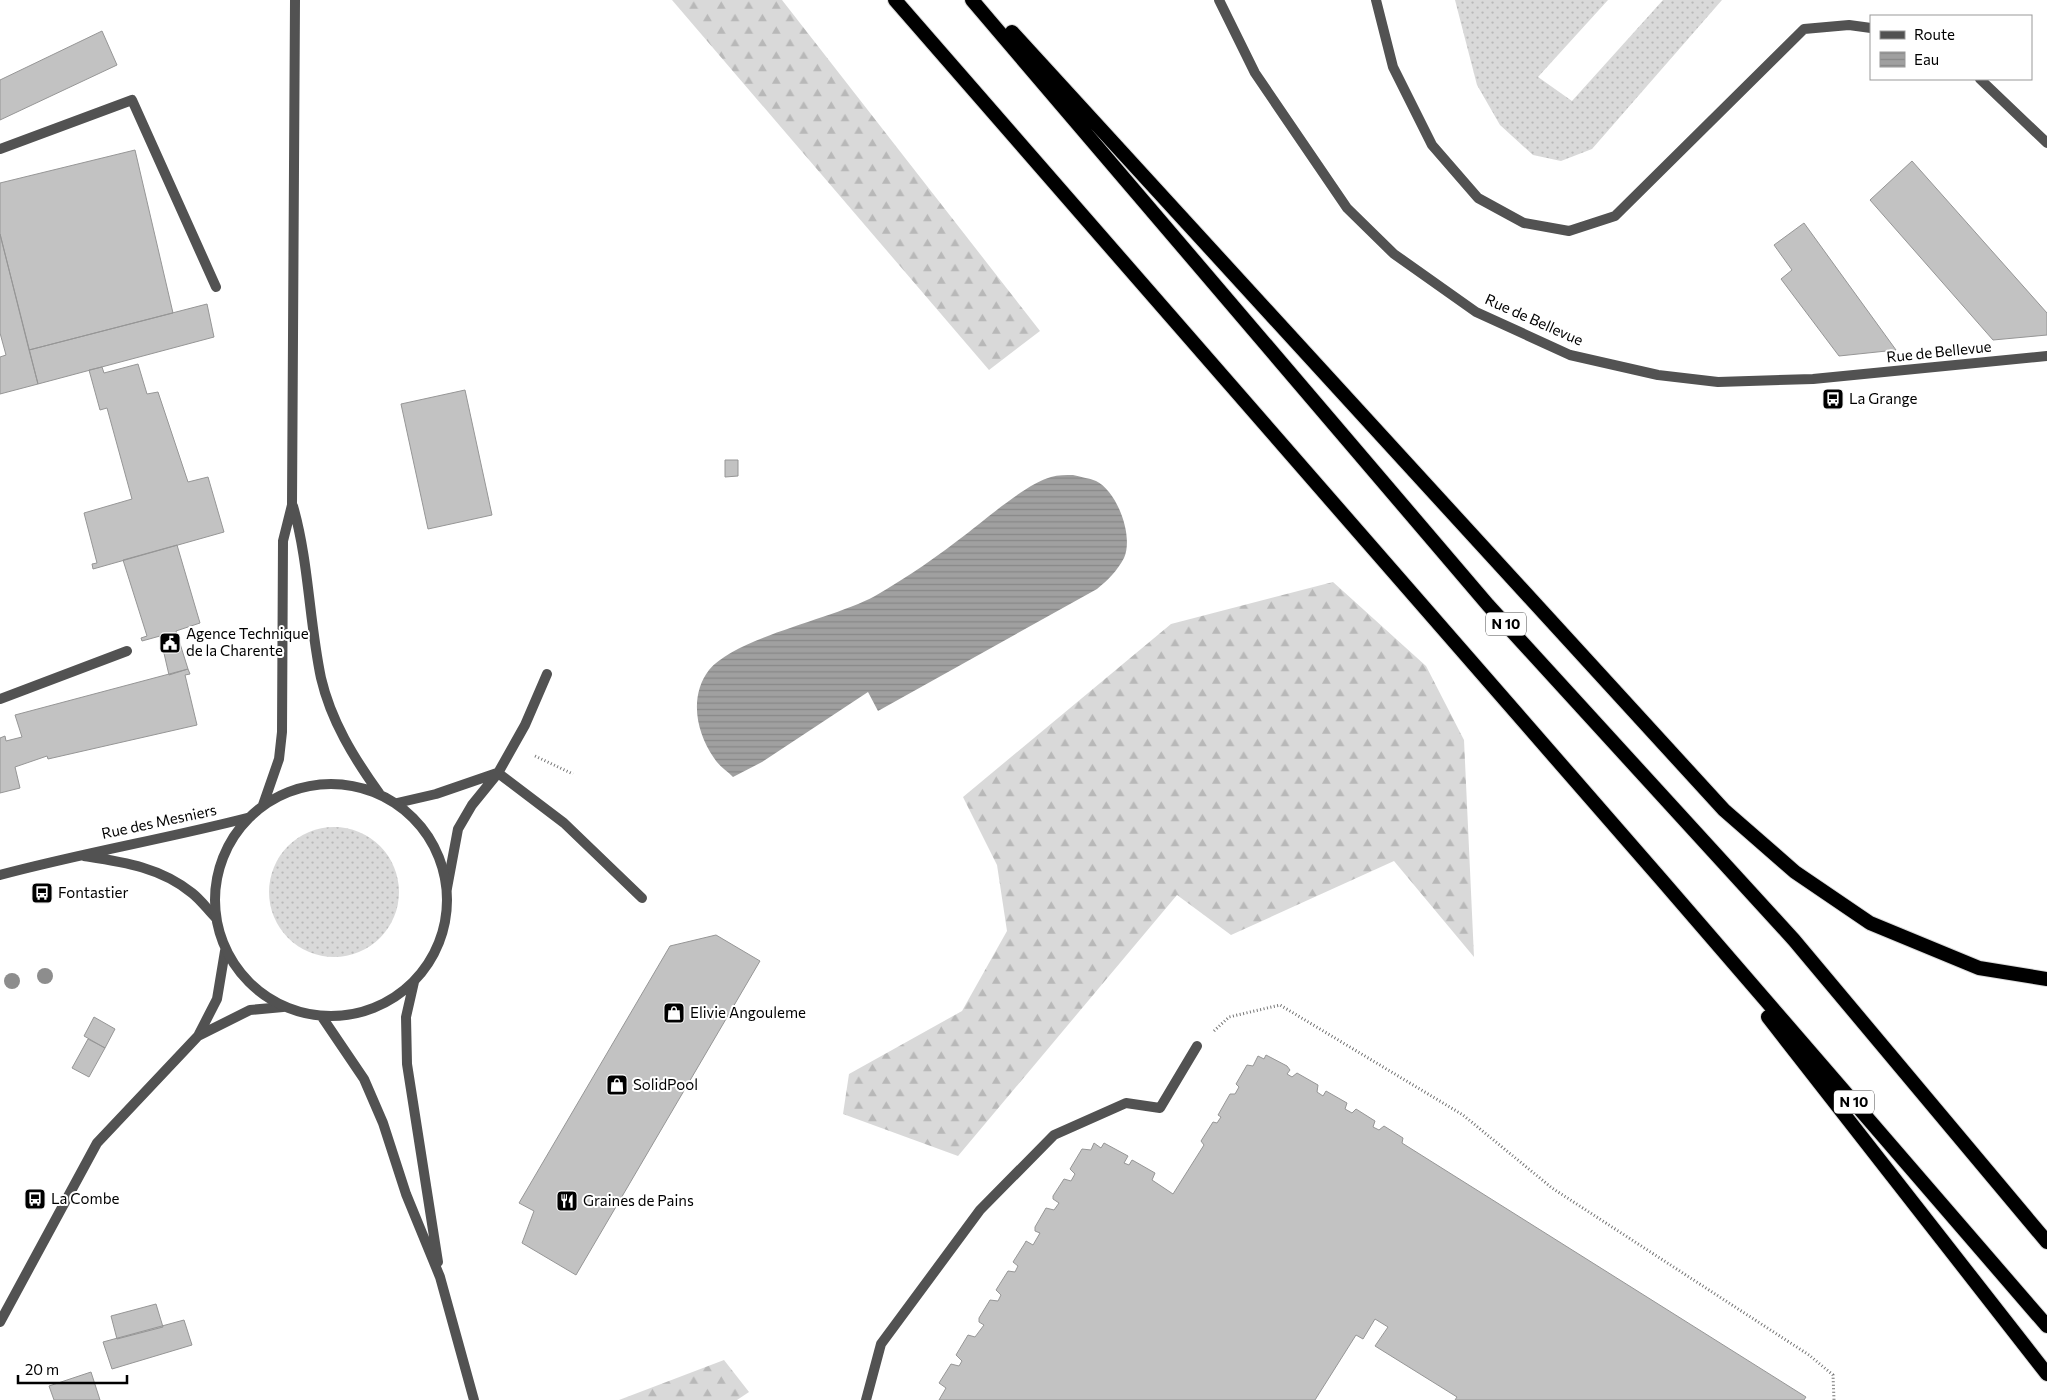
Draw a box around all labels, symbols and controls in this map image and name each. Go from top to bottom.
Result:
legend [1870,15,2032,80]
text: Route [1914,25,1955,43]
text: Eau [1914,50,1939,68]
street label: Rue de Bellevue [1483,289,1586,349]
street label: Rue de Bellevue [1885,337,1992,365]
bus stop icon: La Grange [1821,387,1845,411]
place label: La Grange [1849,389,1918,407]
road number: N 10 [1486,612,1526,636]
place label: Agence Technique de la Charente [186,624,309,659]
public building icon: Agence Technique de la Charente [158,631,182,655]
street label: Rue des Mesniers [100,800,218,842]
bus stop icon: Fontastier [30,881,54,905]
place label: Fontastier [58,883,129,901]
shop icon: Elivie Angouleme [662,1001,686,1025]
place label: Elivie Angouleme [690,1003,806,1021]
shop icon: SolidPool [605,1073,629,1097]
place label: SolidPool [633,1075,698,1093]
road number: N 10 [1834,1090,1874,1114]
bus stop icon: La Combe [23,1187,47,1211]
place label: La Combe [51,1189,120,1207]
restaurant icon: Graines de Pains [555,1189,579,1213]
place label: Graines de Pains [583,1191,694,1209]
scale bar [18,1352,126,1384]
text: 20 m [25,1360,59,1378]

